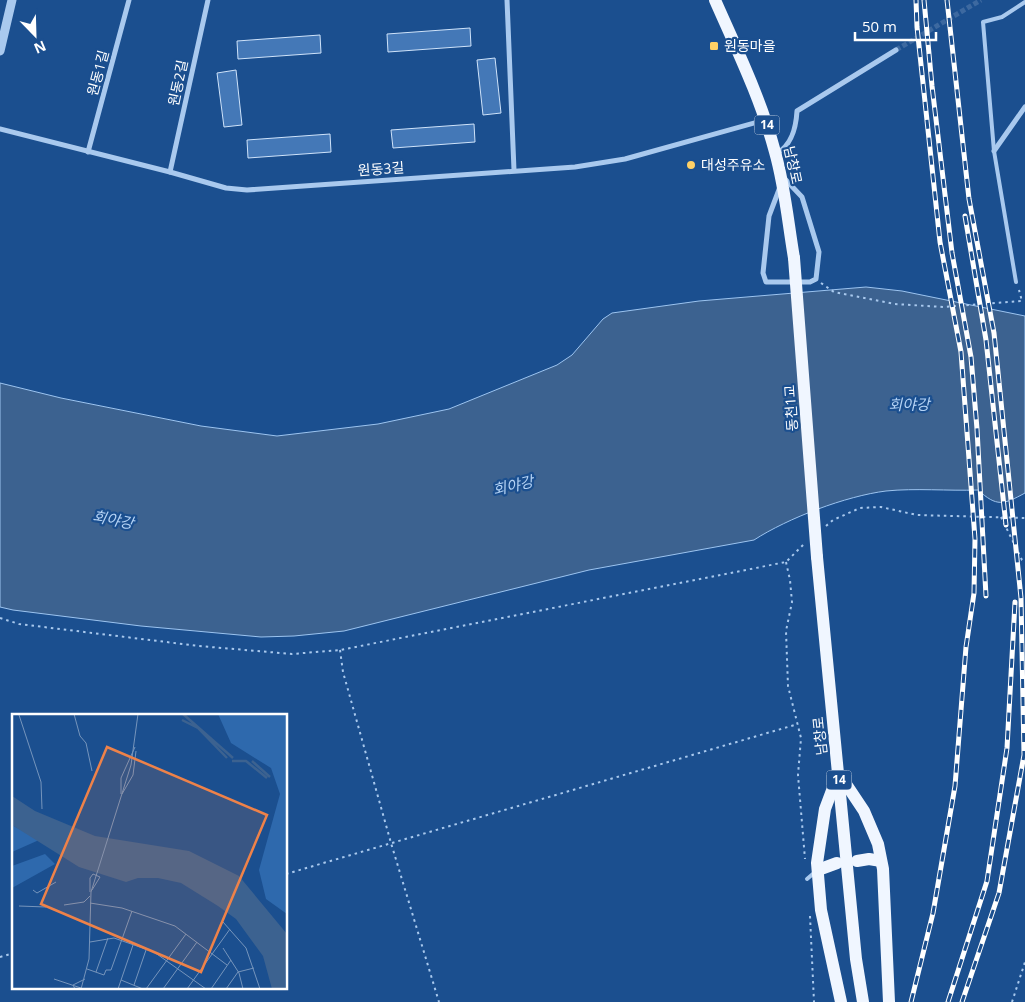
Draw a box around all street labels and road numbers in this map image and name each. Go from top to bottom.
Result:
street label: 원동1길 [82,48,113,98]
street label: 원동2길 [163,58,192,108]
road number: 14 [754,116,780,134]
street label: 남창로 [780,144,807,186]
street label: 원동3길 [357,157,405,180]
street label: 동천1교 [779,384,802,432]
street label: 남창로 [808,716,831,756]
road number: 14 [826,770,852,790]

